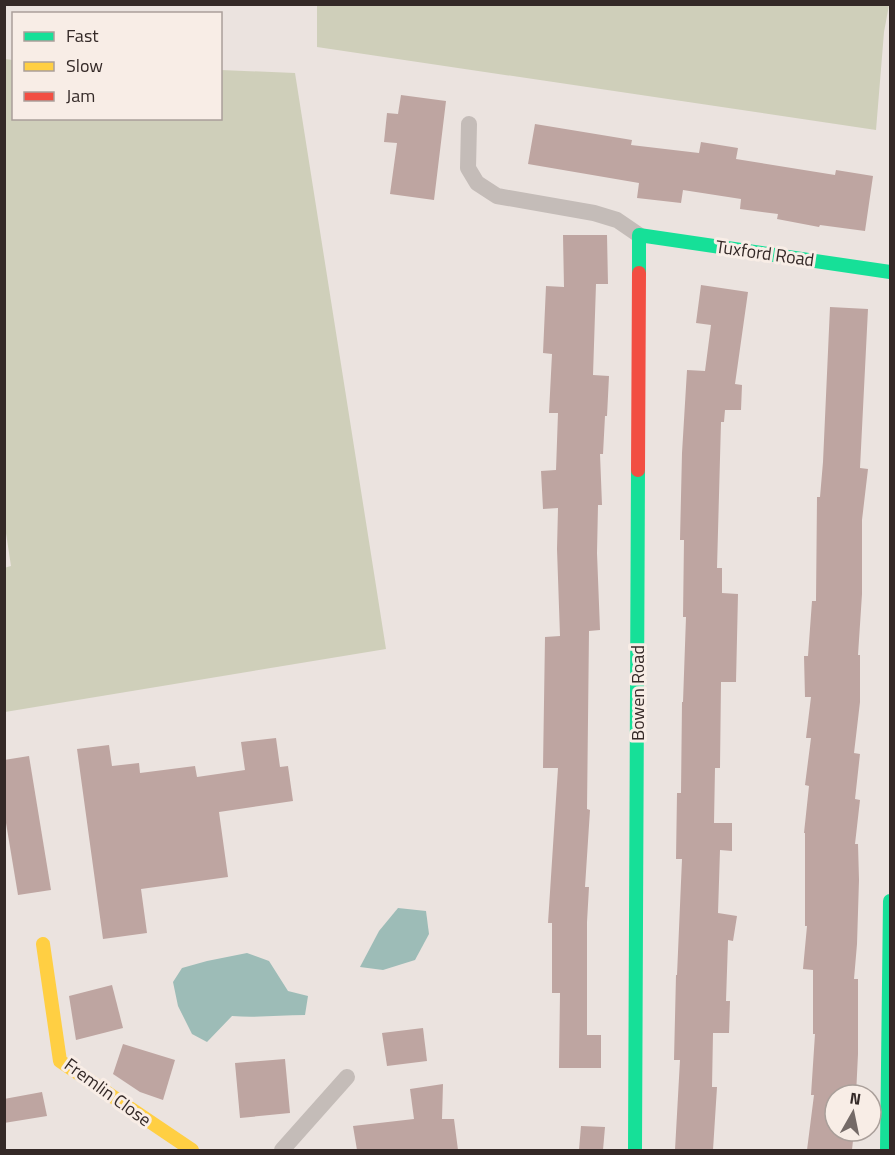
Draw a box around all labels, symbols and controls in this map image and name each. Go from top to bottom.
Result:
legend [12,12,222,120]
text: Fast [66,22,99,49]
text: Slow [66,52,103,79]
text: Jam [66,82,95,109]
street label: Tuxford Road [714,233,816,273]
street label: Bowen Road [624,645,651,741]
street label: Fremlin Close [59,1051,157,1133]
north arrow [823,1083,883,1143]
text: N [848,1085,863,1111]

